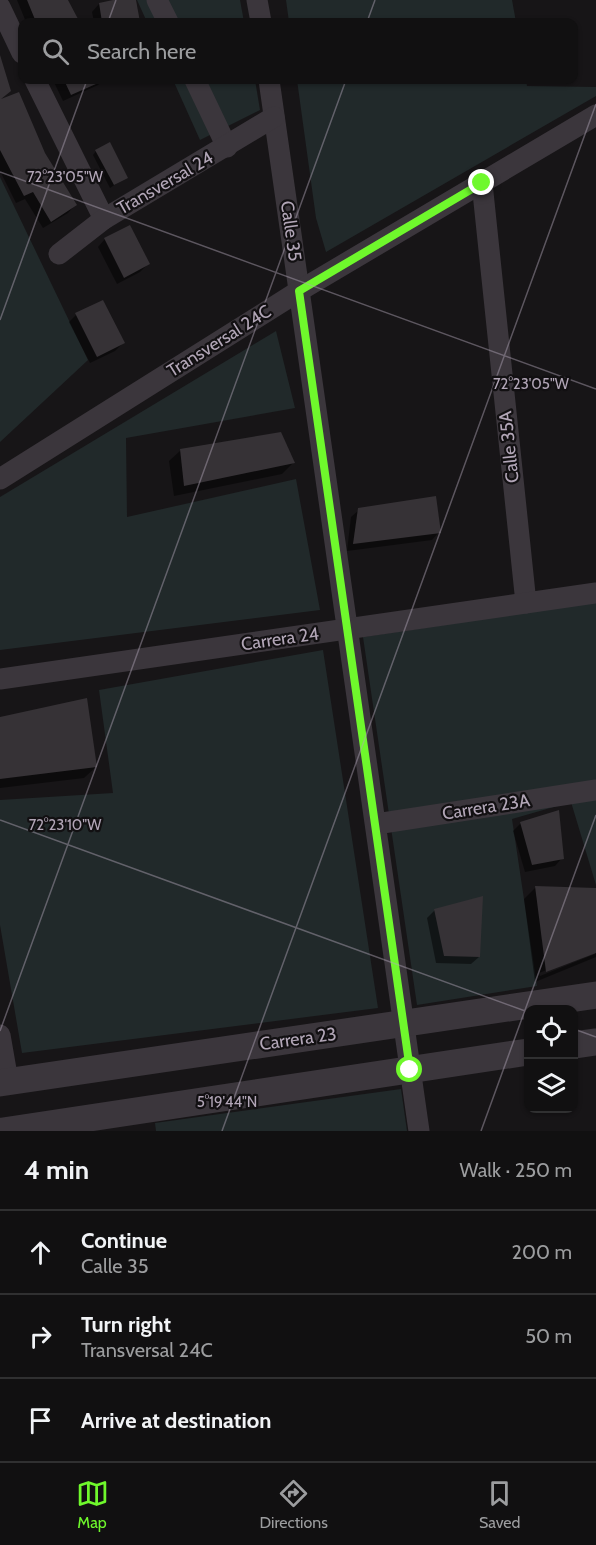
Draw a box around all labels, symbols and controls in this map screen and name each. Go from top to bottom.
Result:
search box [18,18,578,84]
icon: search [39,35,72,68]
text: Search here [87,38,196,65]
street label: Transversal 24 [113,147,217,219]
text: 72°23'05"W [27,168,104,186]
route end [468,169,494,195]
street label: Calle 35 [276,199,306,263]
street label: Transversal 24C [163,300,275,382]
text: 72°23'05"W [493,375,570,393]
street label: Calle 35A [494,410,524,484]
street label: Carrera 24 [240,623,320,655]
street label: Carrera 23A [441,789,531,825]
text: 72°23'10"W [29,816,102,834]
map controls [524,1005,578,1113]
button: locate [524,1005,578,1059]
street label: Carrera 23 [258,1023,338,1055]
route start [396,1056,422,1082]
button: layers [524,1059,578,1113]
text: 5°19'44"N [197,1093,257,1111]
text: 4 min [24,1154,89,1186]
text: Walk · 250 m [460,1158,572,1182]
text: Continue [81,1227,167,1254]
icon: ahead [24,1236,57,1269]
text: 200 m [512,1240,572,1264]
text: Calle 35 [81,1254,149,1278]
text: Turn right [81,1311,171,1338]
icon: right [24,1320,57,1353]
text: 50 m [525,1324,572,1348]
text: Transversal 24C [81,1338,213,1362]
icon: arrive [24,1404,57,1437]
text: Arrive at destination [81,1407,271,1434]
tab: Map [76,1477,109,1532]
tab: Directions [260,1477,328,1532]
tab: Saved [479,1477,520,1532]

